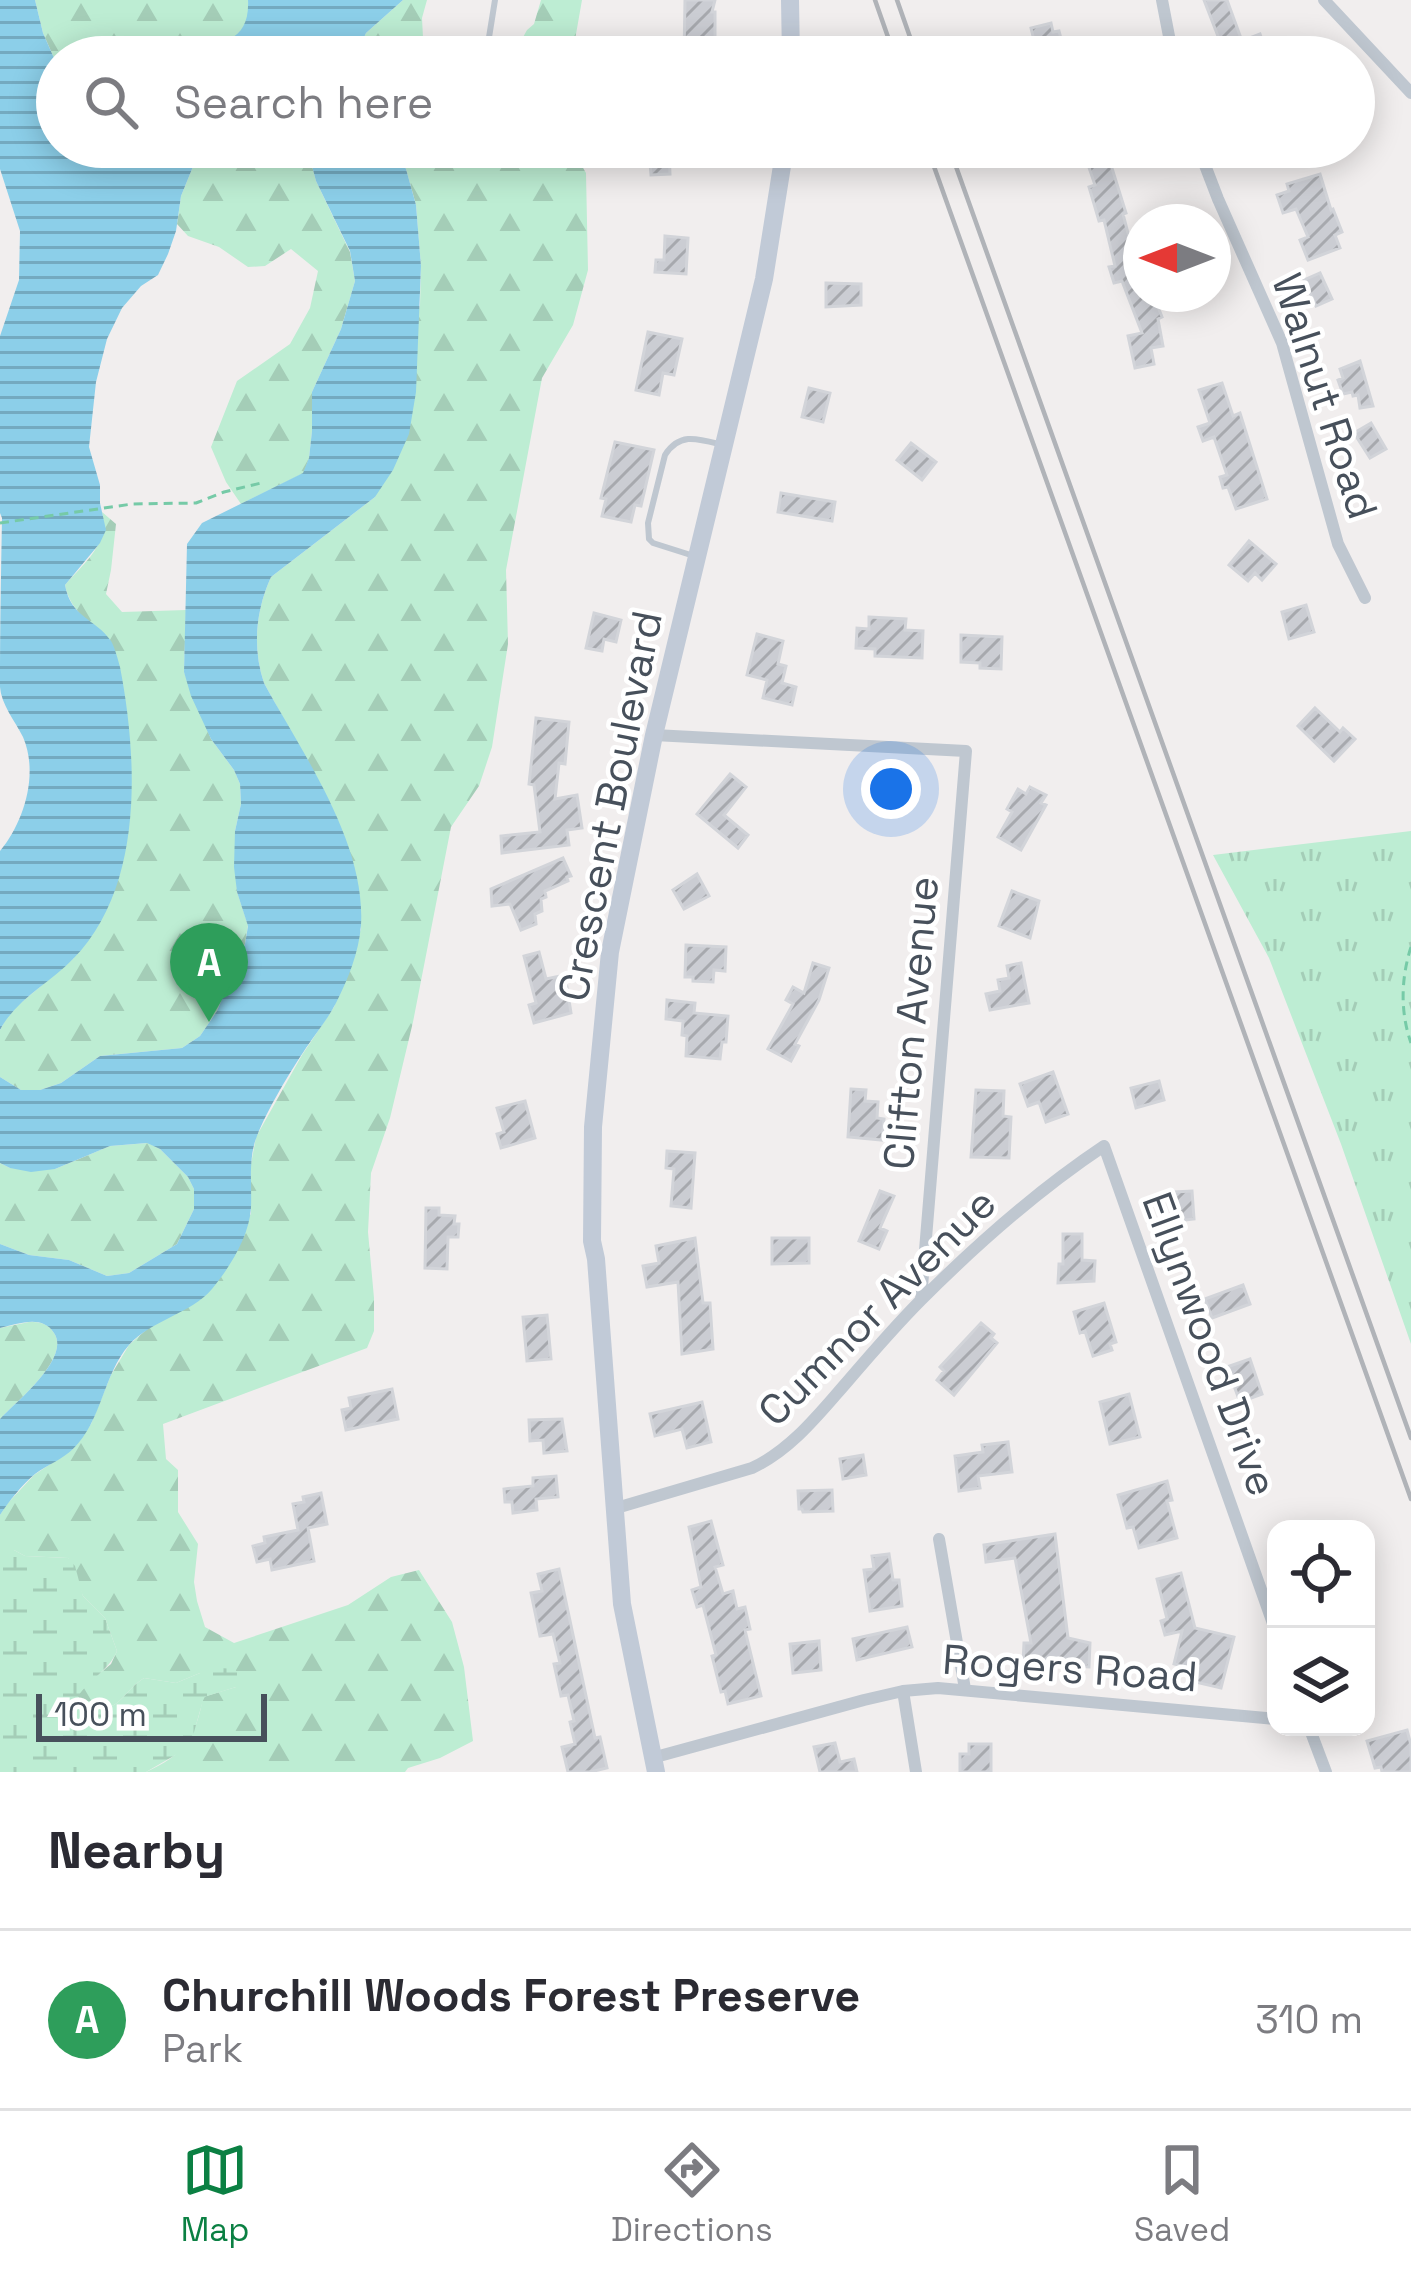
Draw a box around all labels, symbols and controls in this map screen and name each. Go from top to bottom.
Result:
search box [36,36,1375,168]
icon: search [78,69,144,135]
text: Search here [174,74,433,131]
north arrow [1123,204,1231,312]
street label: Walnut Road [1260,267,1390,525]
street label: Crescent Boulevard [546,606,674,1006]
your location [861,759,921,819]
street label: Clifton Avenue [872,874,950,1172]
pin: A [170,923,248,1022]
street label: Cumnor Avenue [747,1177,1007,1437]
street label: Ellynwood Drive [1131,1185,1289,1503]
map controls [1267,1520,1375,1736]
button: locate [1267,1520,1375,1628]
button: layers [1267,1628,1375,1736]
street label: Rogers Road [941,1633,1199,1703]
scale bar [36,1688,267,1741]
text: 100 m [54,1694,147,1736]
text: Nearby [48,1818,225,1883]
text: Churchill Woods Forest Preserve [162,1967,860,2024]
text: A [75,1995,99,2044]
text: 310 m [1255,1995,1363,2044]
text: Park [162,2024,243,2073]
tab: Map [181,2137,249,2251]
tab: Directions [611,2137,773,2251]
tab: Saved [1134,2137,1230,2251]

